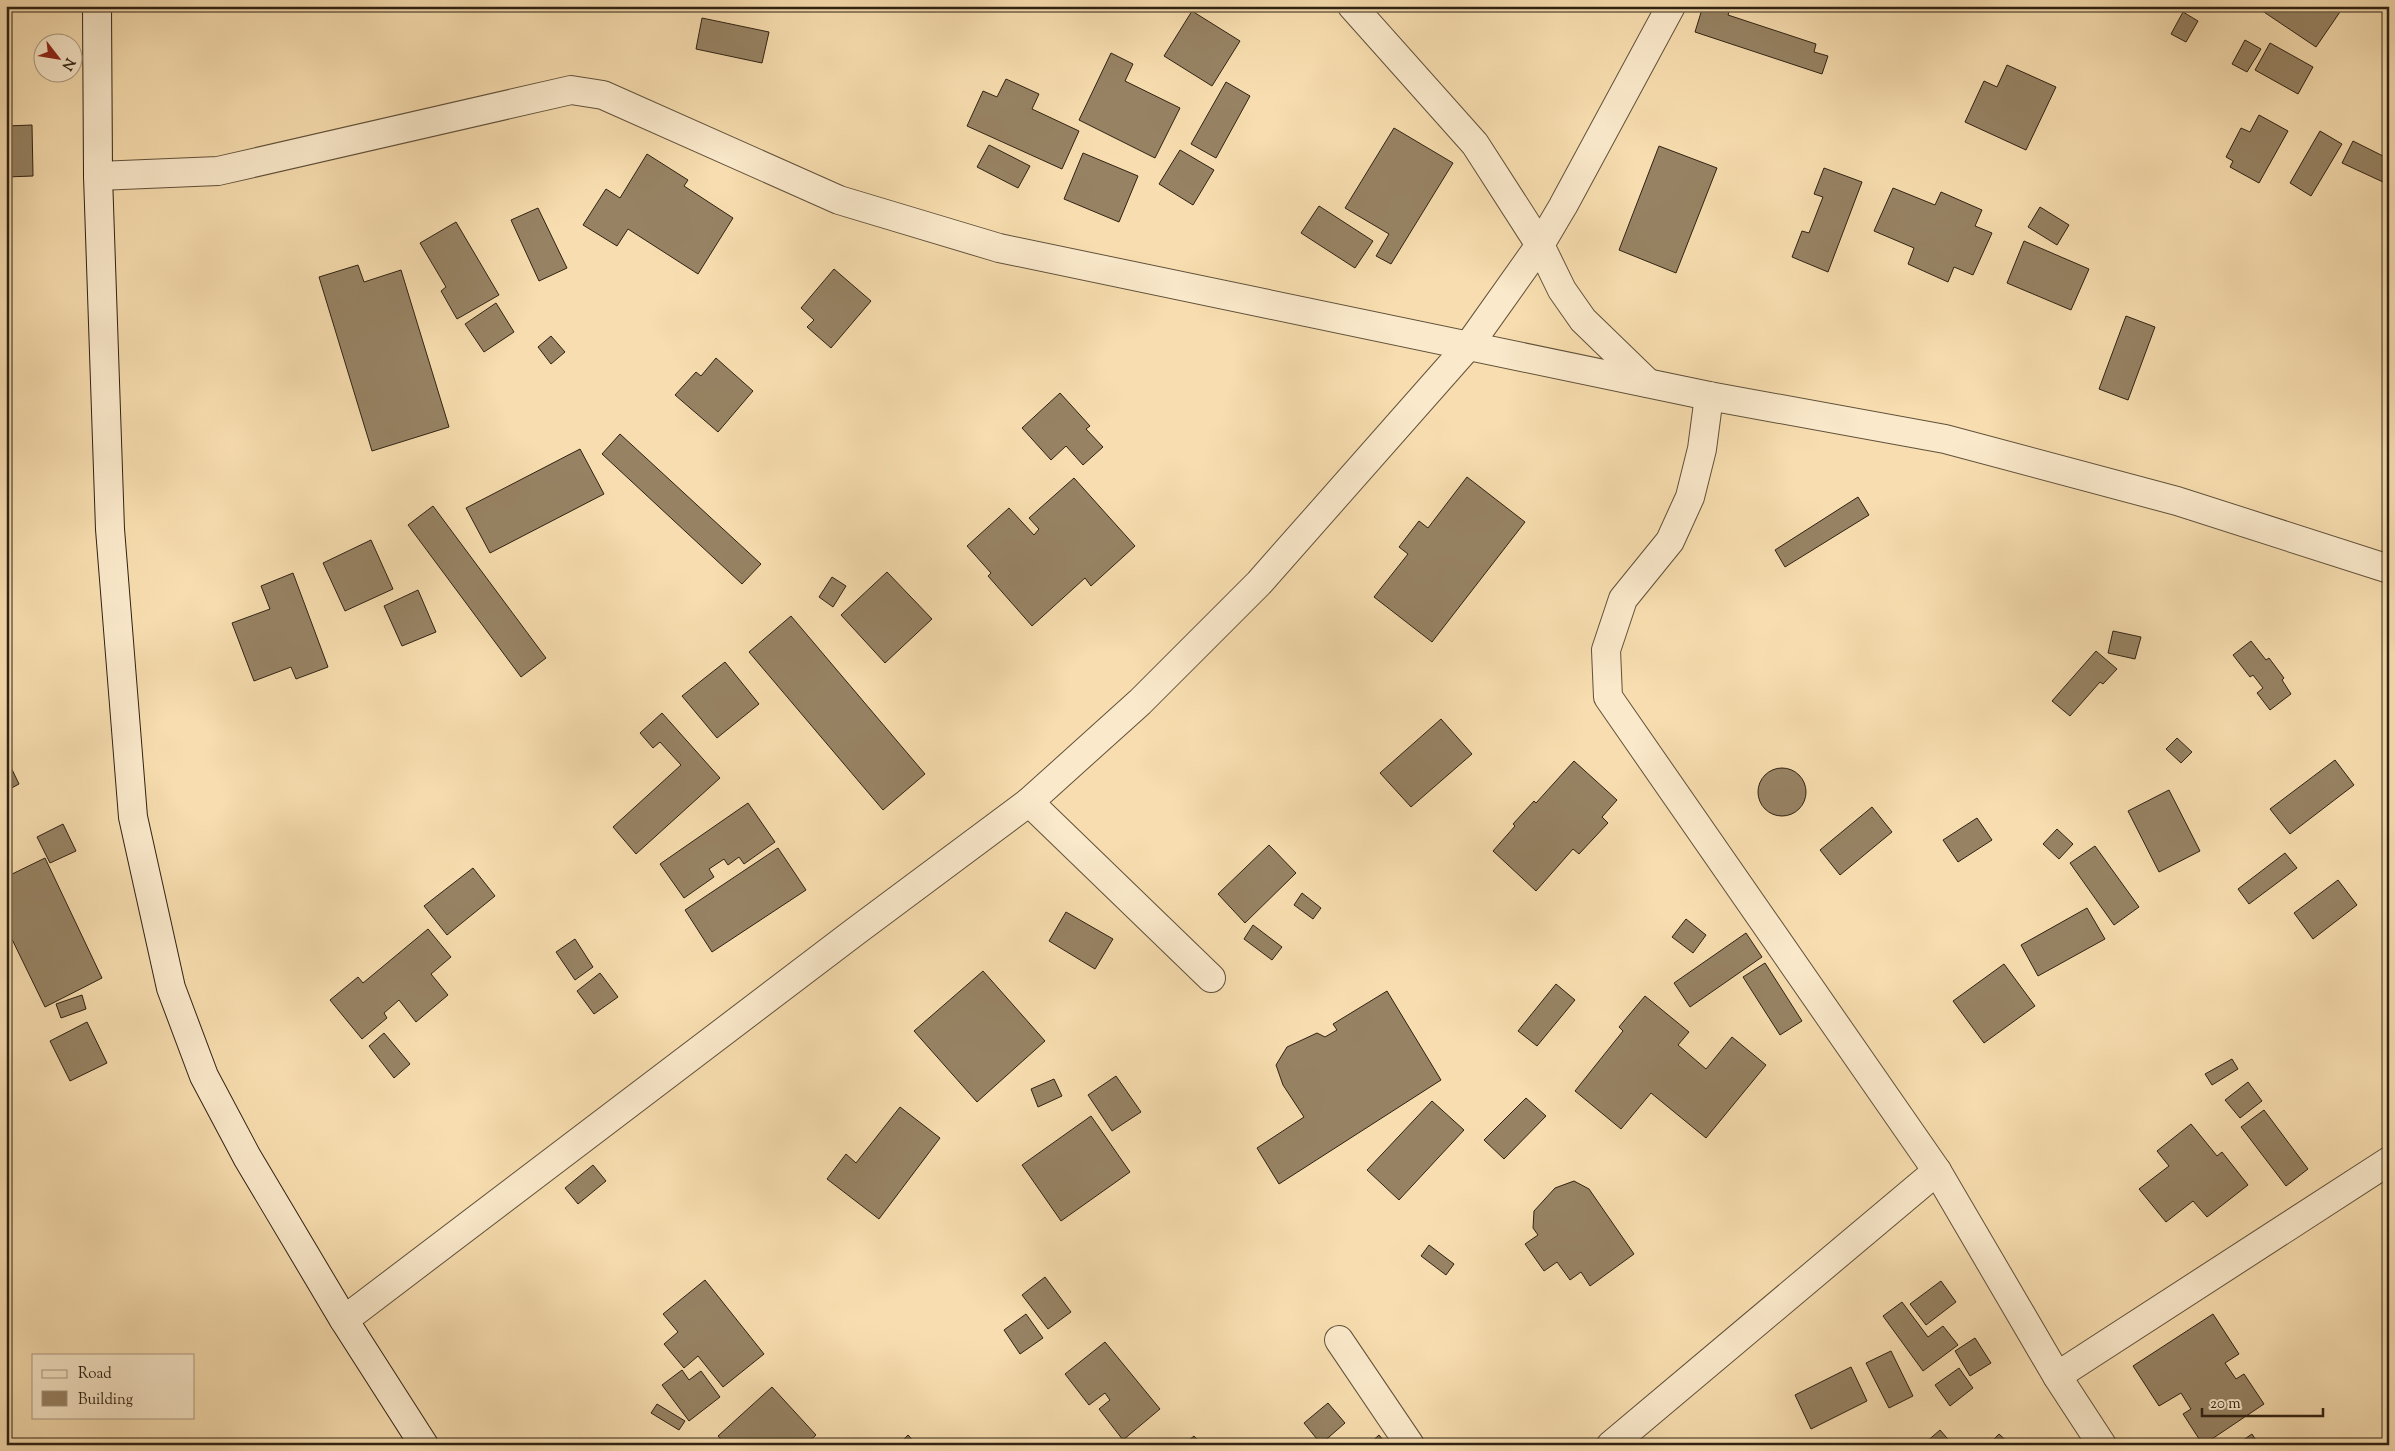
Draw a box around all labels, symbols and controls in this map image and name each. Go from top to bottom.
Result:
north arrow [32,32,82,82]
text: N [56,54,79,74]
legend [32,1354,195,1418]
text: Road [78,1364,112,1385]
scale bar [2202,1386,2324,1418]
text: Building [78,1390,133,1411]
text: 20 m [2210,1394,2241,1415]

